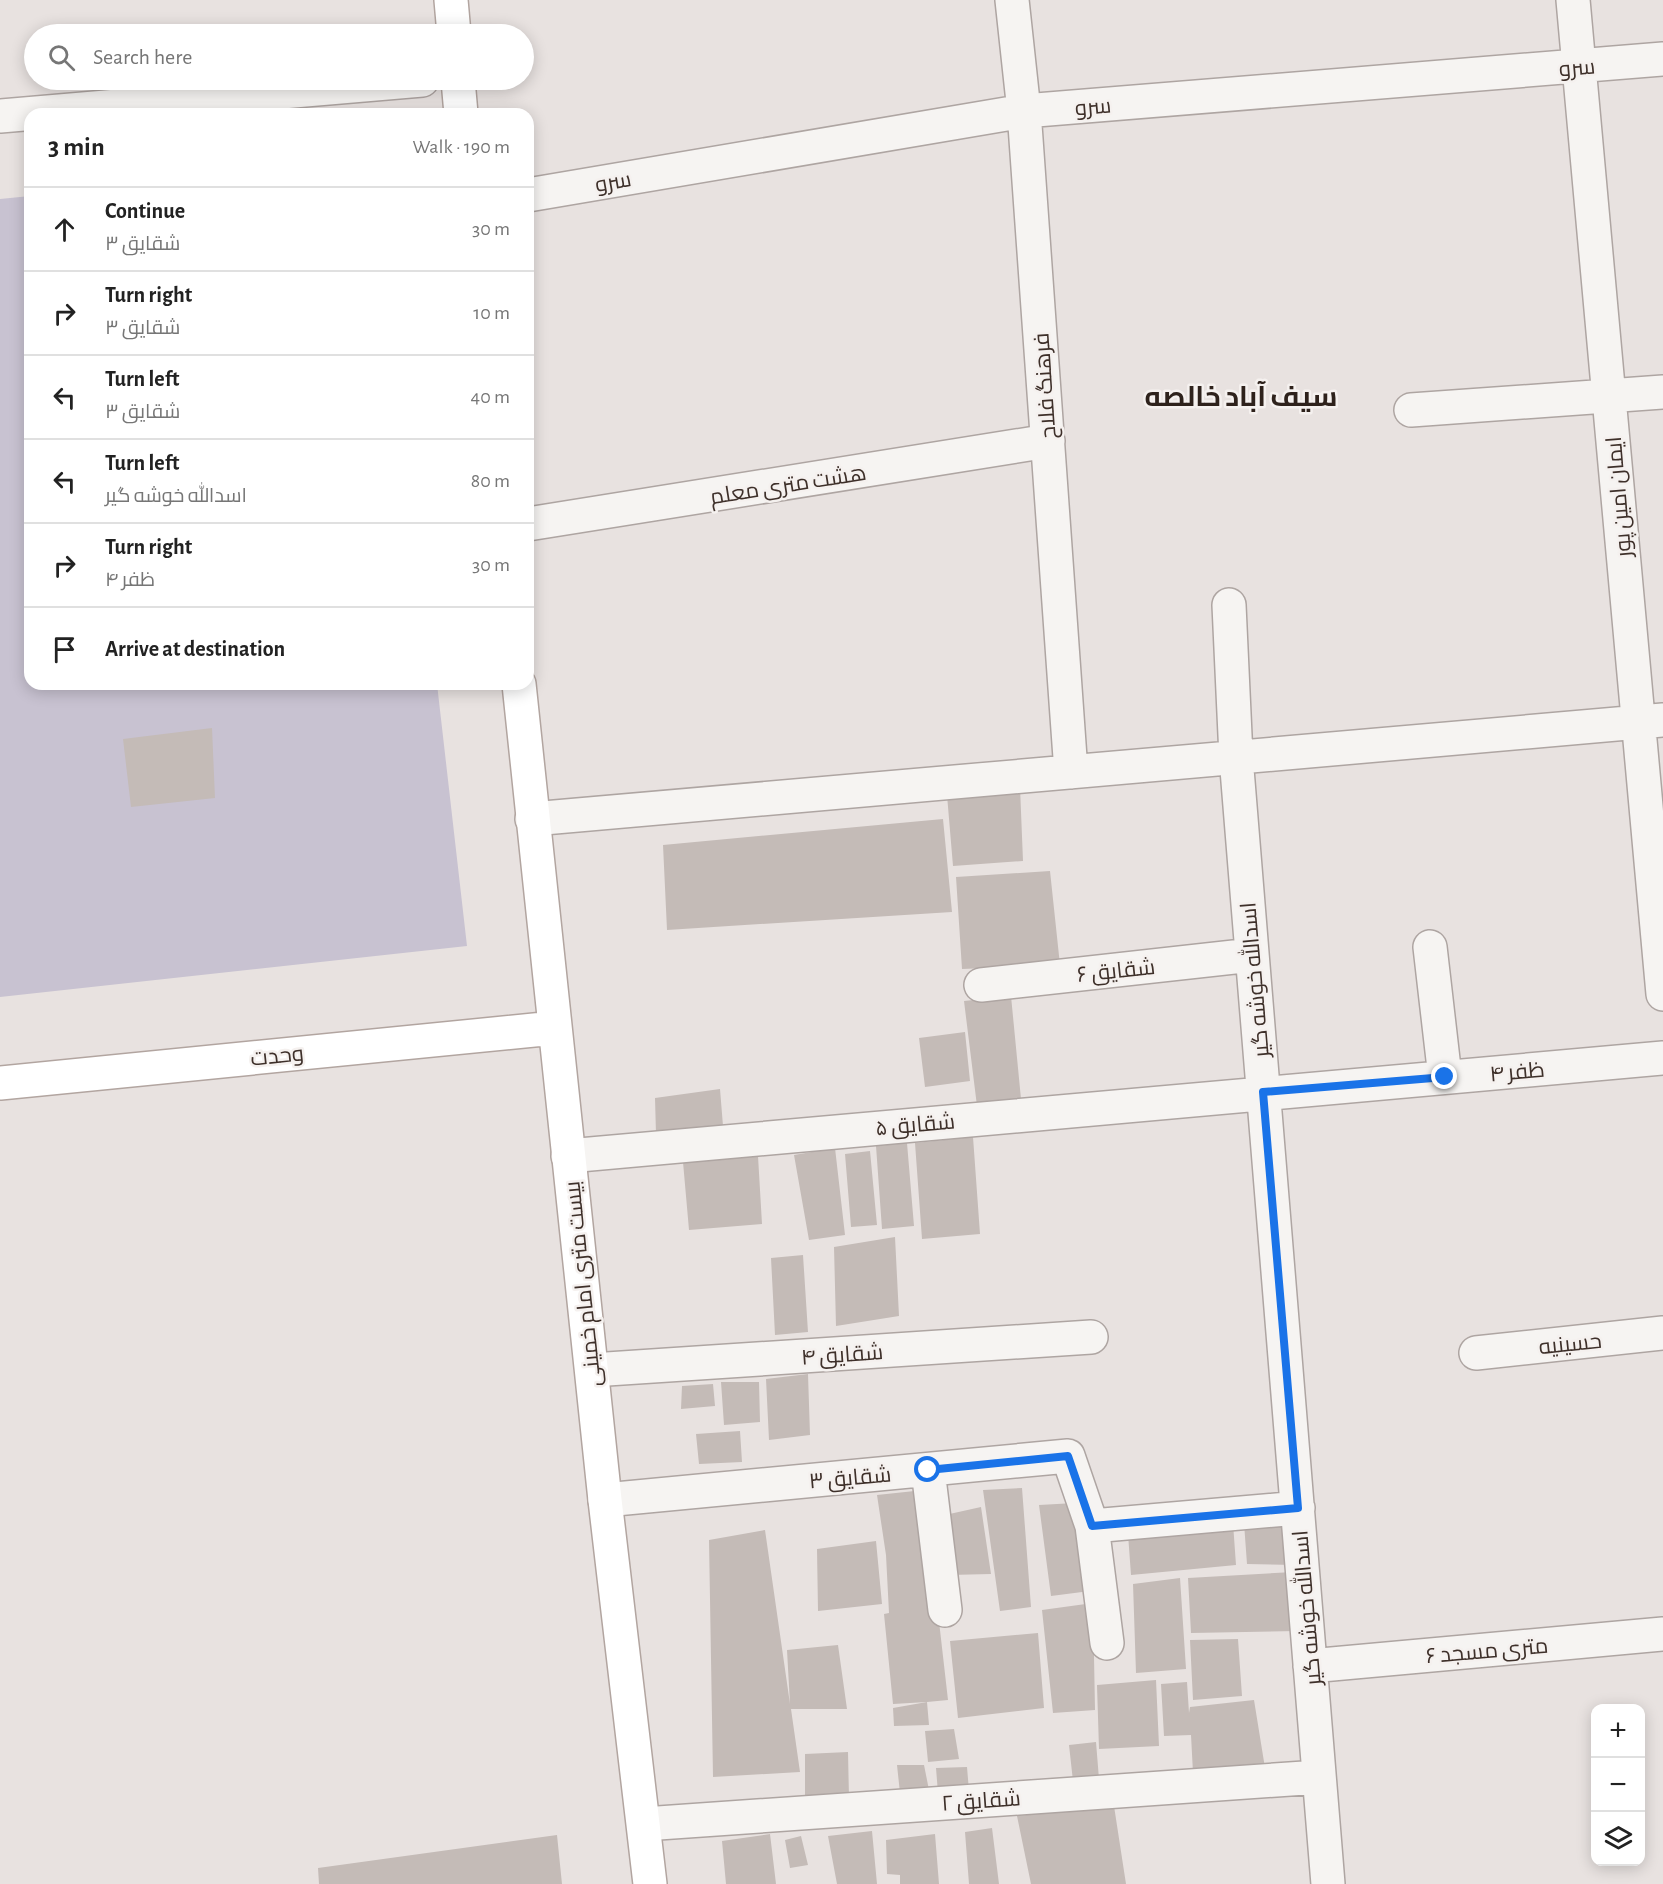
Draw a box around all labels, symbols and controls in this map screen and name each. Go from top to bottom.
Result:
search box [24,24,534,90]
icon: search [45,41,78,74]
text: Search here [93,46,192,68]
street label: سرو [1558,55,1596,82]
street label: سرو [1074,94,1112,121]
text: 3 min [48,134,105,160]
text: Walk · 190 m [413,137,510,157]
street label: سرو [593,168,633,197]
text: Continue [105,200,185,222]
icon: ahead [48,213,81,246]
text: 30 m [472,219,510,239]
text: شقایق ۳ [105,234,180,254]
text: Turn right [105,284,192,306]
icon: right [48,297,81,330]
text: 10 m [473,303,510,323]
text: شقایق ۳ [105,318,180,338]
street label: فرهنگ فلاح [1030,332,1063,440]
text: Turn left [105,368,179,390]
icon: left [48,381,81,414]
district label: سیف آباد خالصه [1144,381,1338,412]
text: 40 m [471,387,510,407]
text: شقایق ۳ [105,402,180,422]
street label: ایمان امین پور [1603,435,1638,560]
text: Turn left [105,452,179,474]
street label: هشت متری معلم [708,462,869,512]
icon: left [48,465,81,498]
text: 80 m [471,471,510,491]
text: اسدالله خوشه گیر [105,486,247,506]
text: Turn right [105,536,192,558]
icon: right [48,549,81,582]
text: 30 m [472,555,510,575]
text: ظفر ۴ [105,570,155,590]
icon: arrive [48,633,81,666]
text: Arrive at destination [105,638,285,660]
street label: اسدالله خوشه گیر [1233,901,1274,1061]
street label: شقایق ۶ [1076,956,1156,988]
street label: وحدت [249,1042,305,1071]
street label: ظفر ۴ [1489,1059,1546,1086]
route end [1431,1063,1457,1089]
street label: شقایق ۵ [874,1111,956,1141]
street label: بیست متری امام خمینی [561,1180,609,1388]
street label: حسینیه [1537,1330,1603,1358]
street label: شقایق ۴ [800,1341,884,1371]
route start [914,1456,940,1482]
street label: شقایق ۳ [808,1463,892,1495]
street label: اسدالله خوشه گیر [1285,1529,1326,1689]
street label: ۶ متری مسجد [1425,1635,1549,1668]
map controls [1591,1704,1645,1866]
button: + [1591,1704,1645,1758]
button: − [1591,1758,1645,1812]
street label: شقایق ۲ [941,1787,1022,1817]
button: layers [1591,1812,1645,1866]

